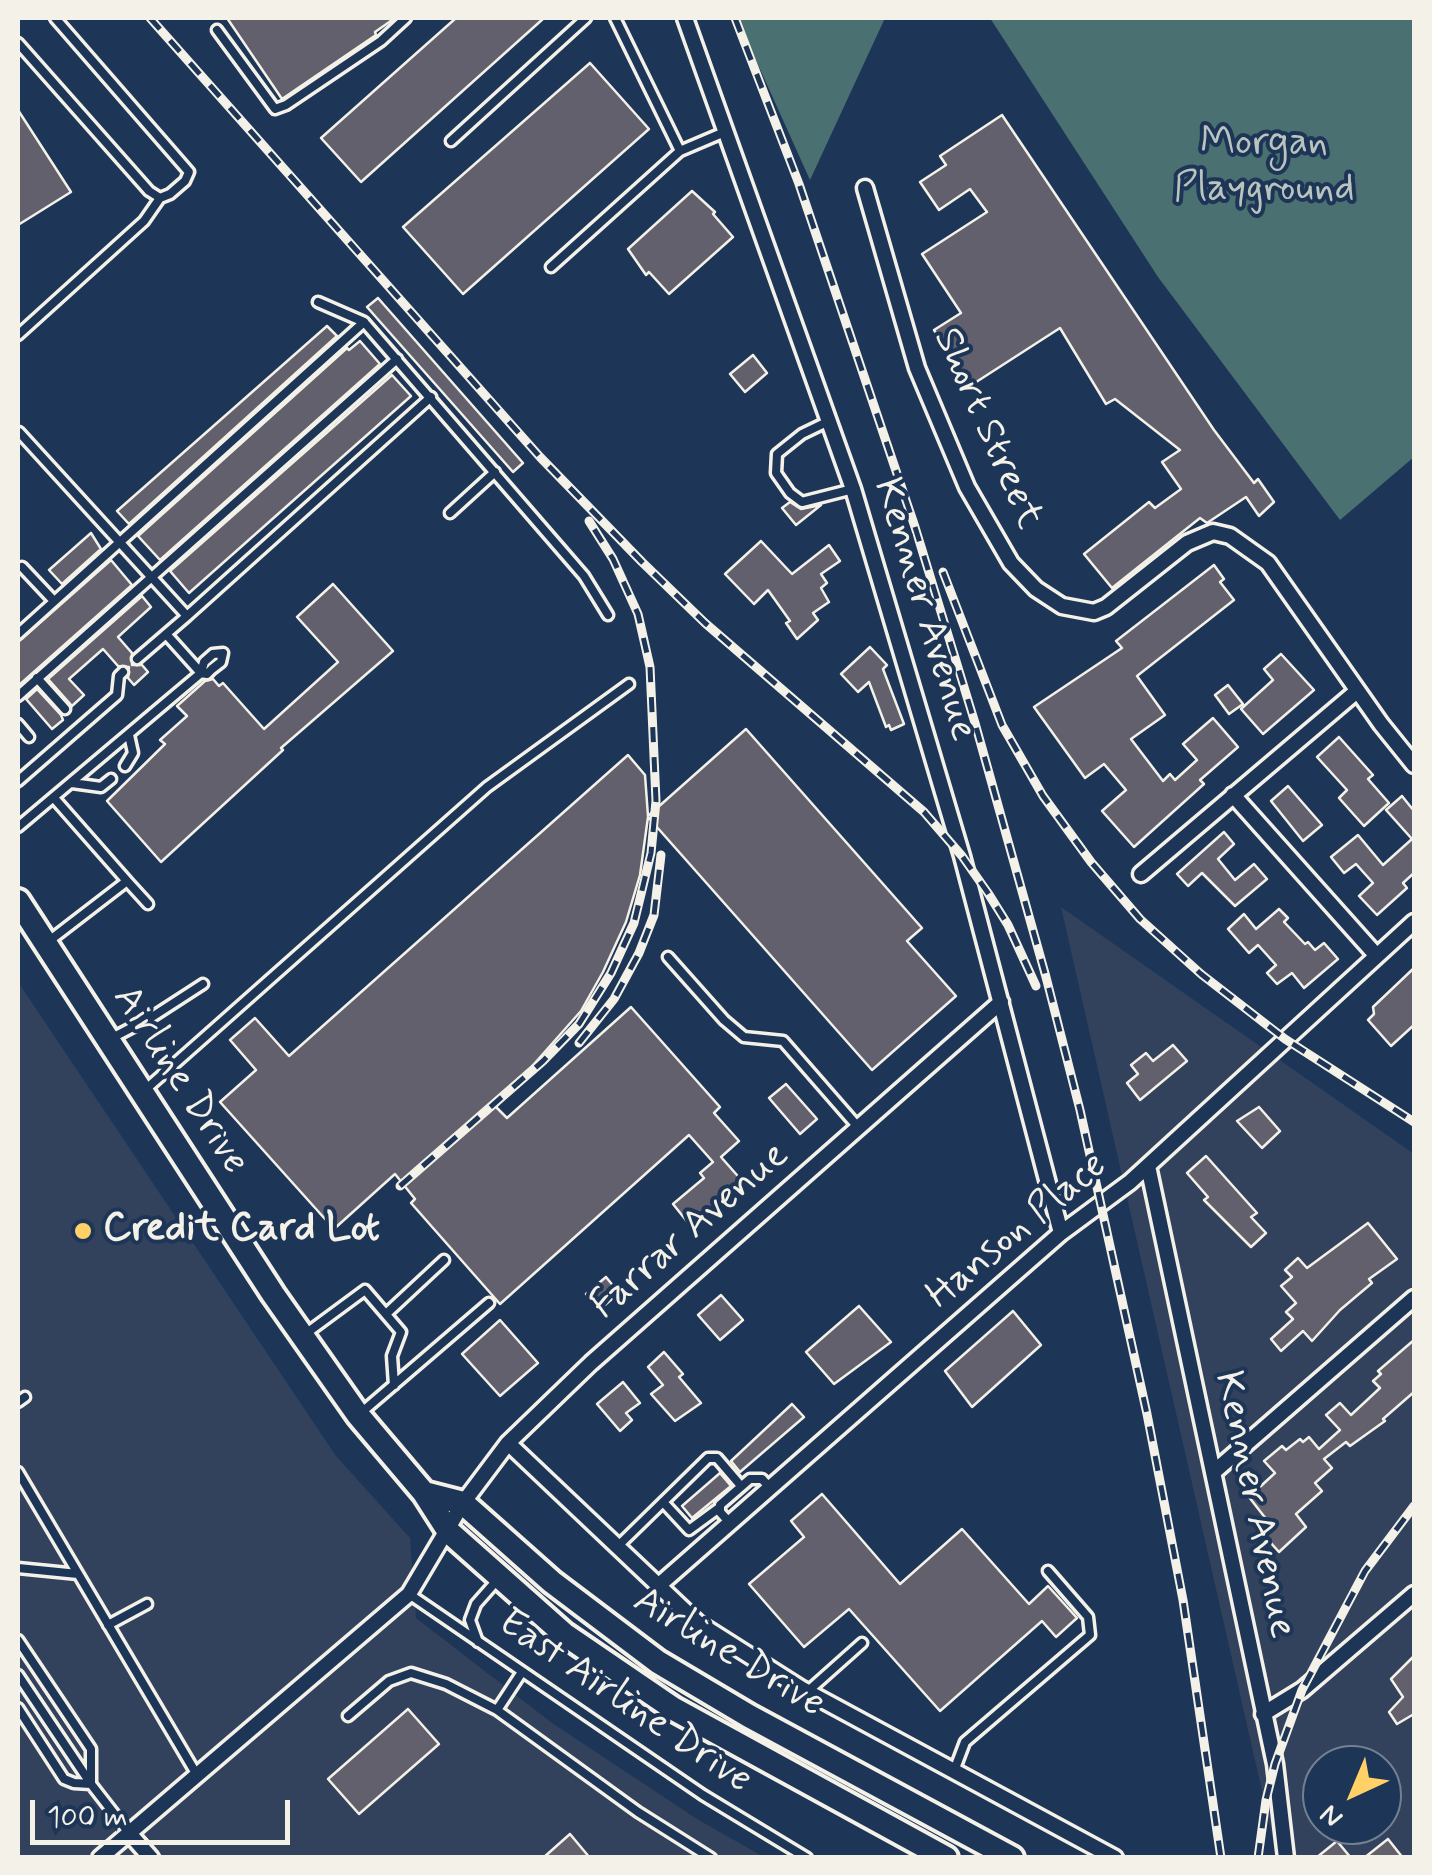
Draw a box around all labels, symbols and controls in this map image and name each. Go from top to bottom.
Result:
park label: Morgan Playground [1173,121,1355,215]
street label: Short Street [920,321,1052,537]
street label: Kenner Avenue [860,473,986,747]
street label: Airline Drive [100,978,258,1184]
street label: Farrar Avenue [582,1133,800,1331]
street label: Hanson Place [918,1143,1118,1321]
place label: Credit Card Lot [103,1207,380,1255]
marker: Credit Card Lot [72,1220,94,1242]
street label: Kenner Avenue [1201,1367,1305,1643]
street label: Airline Drive [623,1578,833,1730]
street label: East Airline Drive [488,1600,760,1806]
north arrow [1302,1745,1402,1845]
scale bar [35,1780,295,1842]
text: N [1313,1796,1352,1835]
text: 100 m [47,1798,128,1837]

